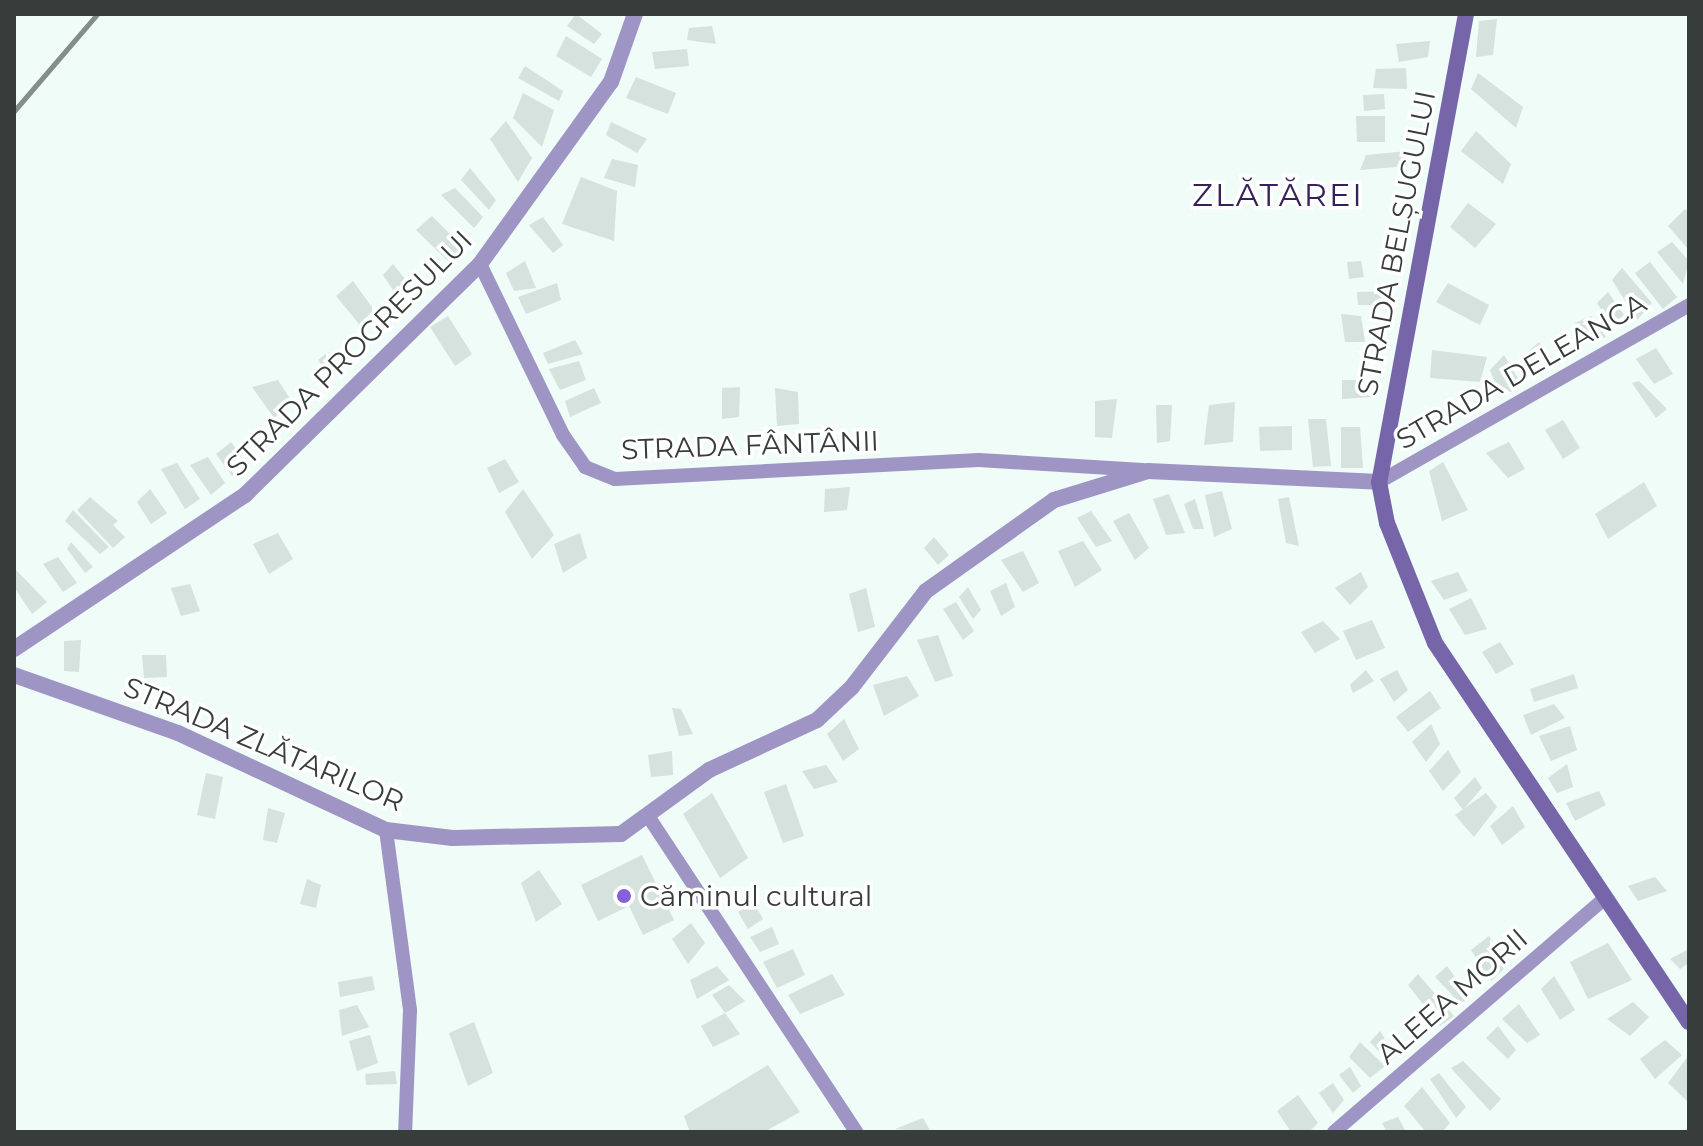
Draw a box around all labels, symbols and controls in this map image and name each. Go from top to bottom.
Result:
street label: STRADA BELȘUGULUI [1350,88,1442,398]
district label: ZLĂTĂREI [1192,176,1364,214]
street label: STRADA PROGRESULUI [219,223,479,483]
street label: STRADA DELEANCA [1390,286,1652,456]
street label: STRADA FÂNTÂNII [620,424,880,466]
street label: STRADA ZLĂTARILOR [119,670,409,818]
place label: Căminul cultural [640,879,872,913]
marker: Căminul cultural [615,887,633,905]
street label: ALEEA MORII [1370,921,1534,1071]

